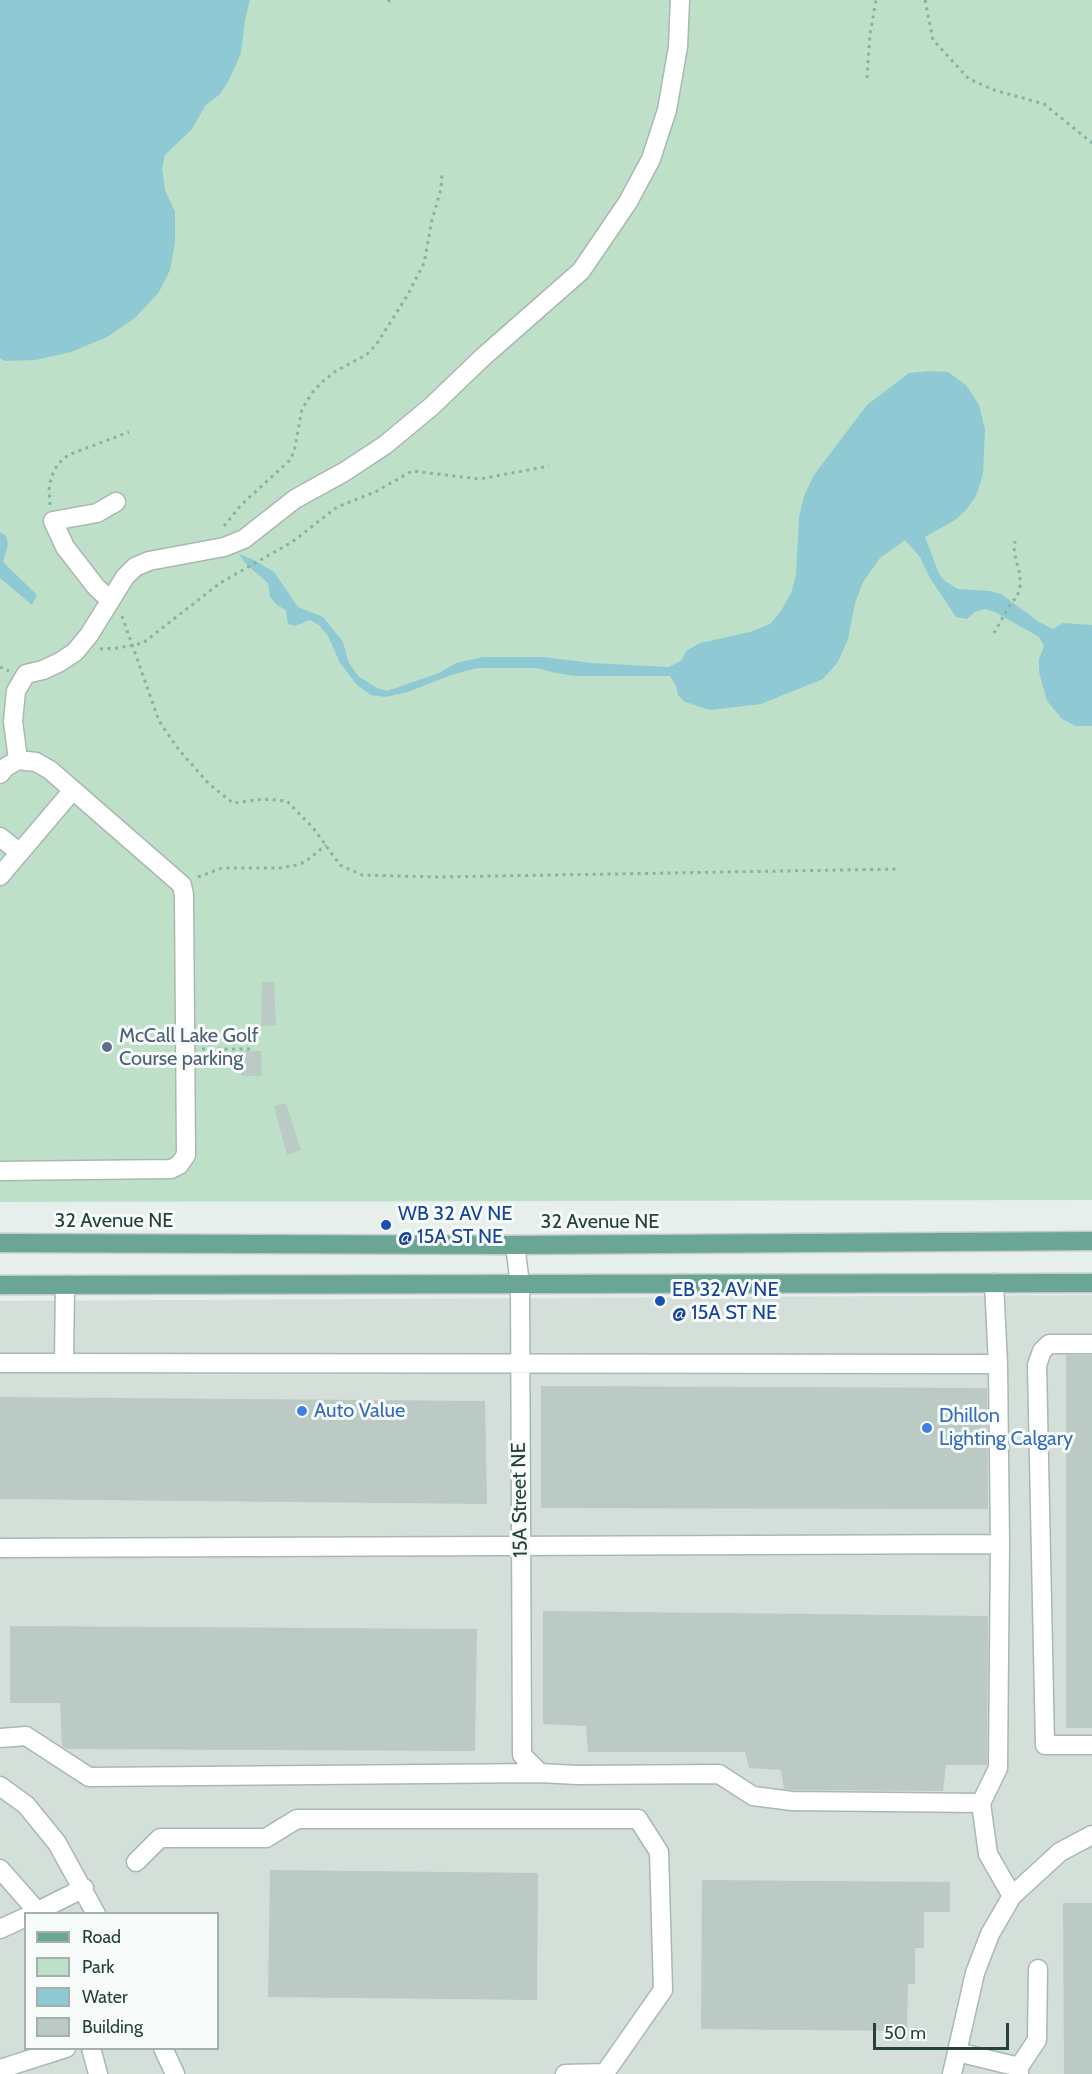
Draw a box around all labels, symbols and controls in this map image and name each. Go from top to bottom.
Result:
place label: McCall Lake Golf Course parking [119,1024,258,1071]
marker: McCall Lake Golf Course parking [100,1040,114,1054]
place label: WB 32 AV NE @ 15A ST NE [398,1202,512,1249]
street label: 32 Avenue NE [55,1209,173,1233]
street label: 32 Avenue NE [541,1210,659,1234]
marker: WB 32 AV NE @ 15A ST NE [379,1218,393,1232]
place label: EB 32 AV NE @ 15A ST NE [672,1278,779,1325]
marker: EB 32 AV NE @ 15A ST NE [653,1294,667,1308]
place label: Auto Value [314,1399,405,1423]
marker: Auto Value [295,1404,309,1418]
place label: Dhillon Lighting Calgary [939,1404,1073,1451]
marker: Dhillon Lighting Calgary [920,1421,934,1435]
street label: 15A Street NE [507,1442,533,1558]
legend [24,1912,219,2050]
text: Road [82,1926,121,1948]
text: Park [82,1956,114,1978]
text: Water [82,1986,128,2008]
scale bar [876,2011,1012,2049]
text: Building [82,2016,143,2038]
text: 50 m [884,2022,926,2044]

